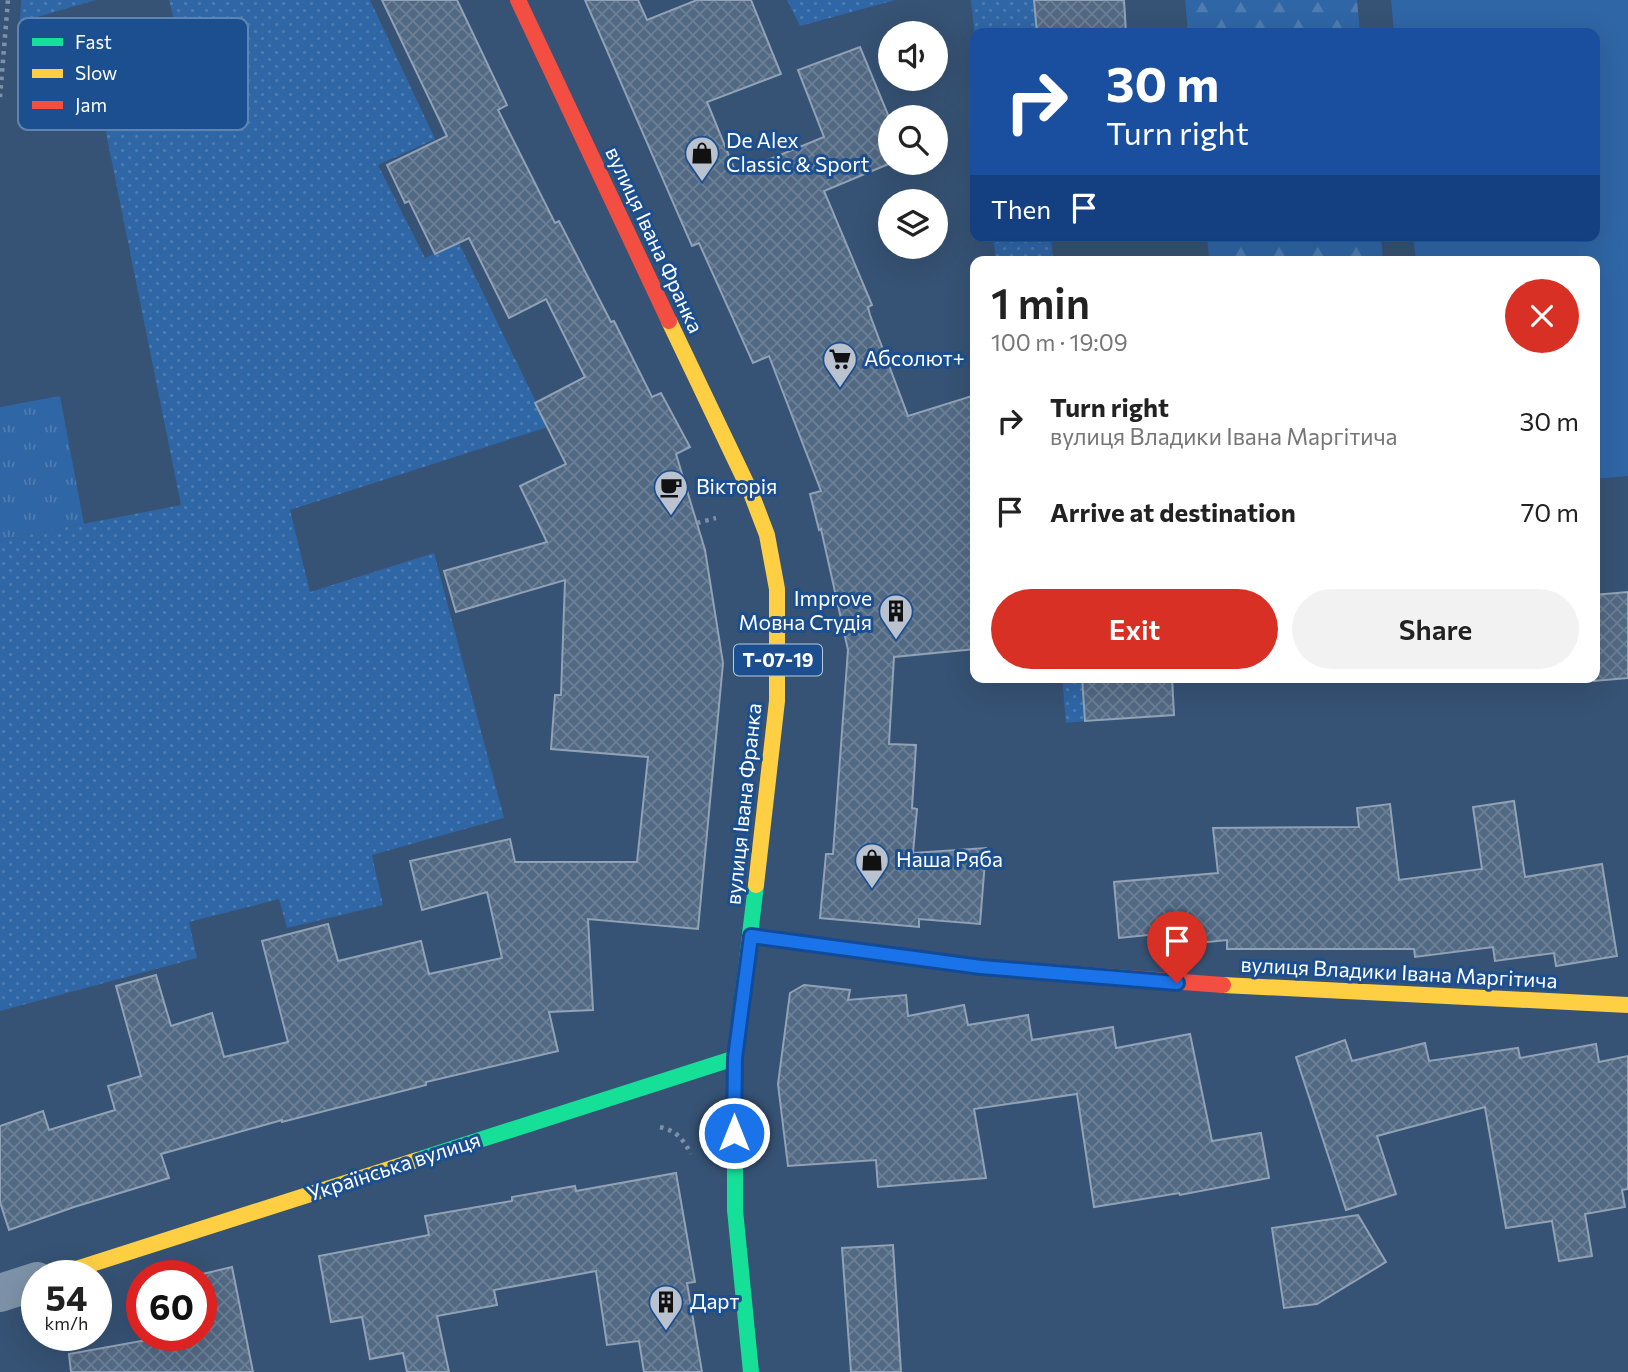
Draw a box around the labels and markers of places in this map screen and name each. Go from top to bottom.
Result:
place label: De Alex Classic & Sport [726,127,869,176]
shop icon: De Alex Classic & Sport [683,134,721,183]
supermarket icon: Абсолют+ [821,340,859,389]
place label: Абсолют+ [864,345,965,370]
cafe icon: Вікторія [652,468,690,517]
place label: Вікторія [696,473,777,498]
place label: Improve Мовна Студія [739,585,872,634]
building icon: Improve Мовна Студія [877,592,915,641]
shop icon: Наша Ряба [853,841,891,890]
place label: Наша Ряба [896,846,1003,871]
pin [1147,911,1207,983]
building icon: Дарт [647,1283,685,1332]
place label: Дарт [690,1288,739,1313]

